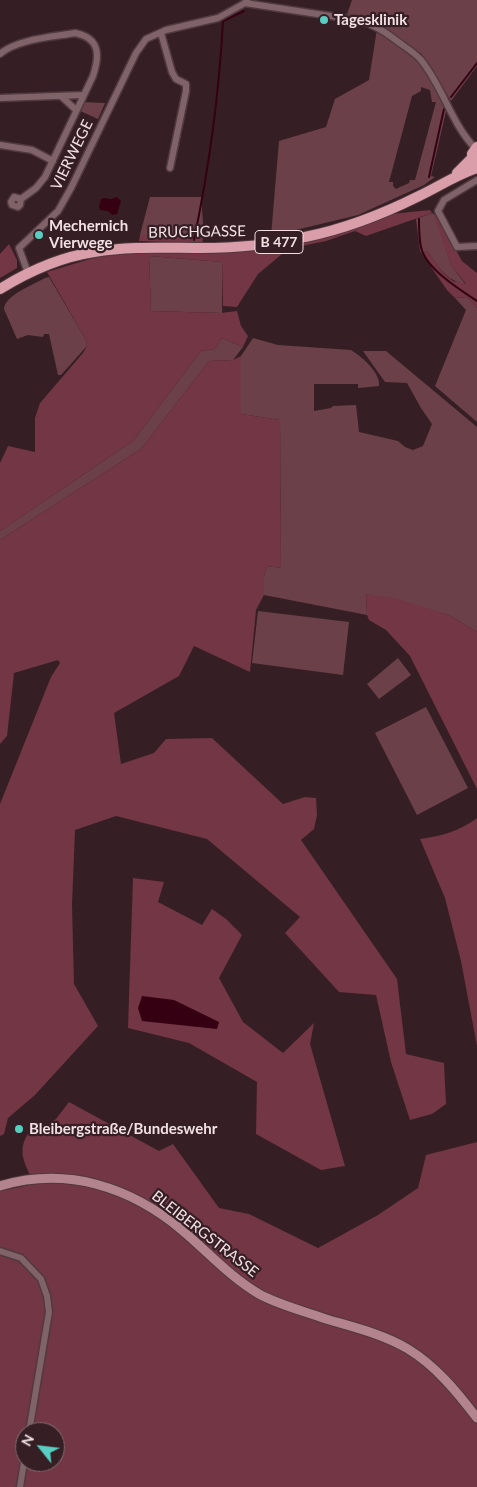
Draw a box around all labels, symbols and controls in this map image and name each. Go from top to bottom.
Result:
place label: Tagesklinik [334,11,407,29]
marker: Tagesklinik [318,14,330,26]
street label: VIERWEGE [47,117,97,193]
place label: Mechernich Vierwege [49,217,128,252]
street label: BRUCHGASSE [148,222,246,242]
marker: Mechernich Vierwege [33,229,45,241]
road number: B 477 [255,230,303,253]
place label: Bleibergstraße/Bundeswehr [29,1120,217,1138]
marker: Bleibergstraße/Bundeswehr [13,1123,25,1135]
street label: BLEIBERGSTRASSE [148,1187,262,1281]
north arrow [15,1422,65,1472]
text: N [17,1431,37,1449]

